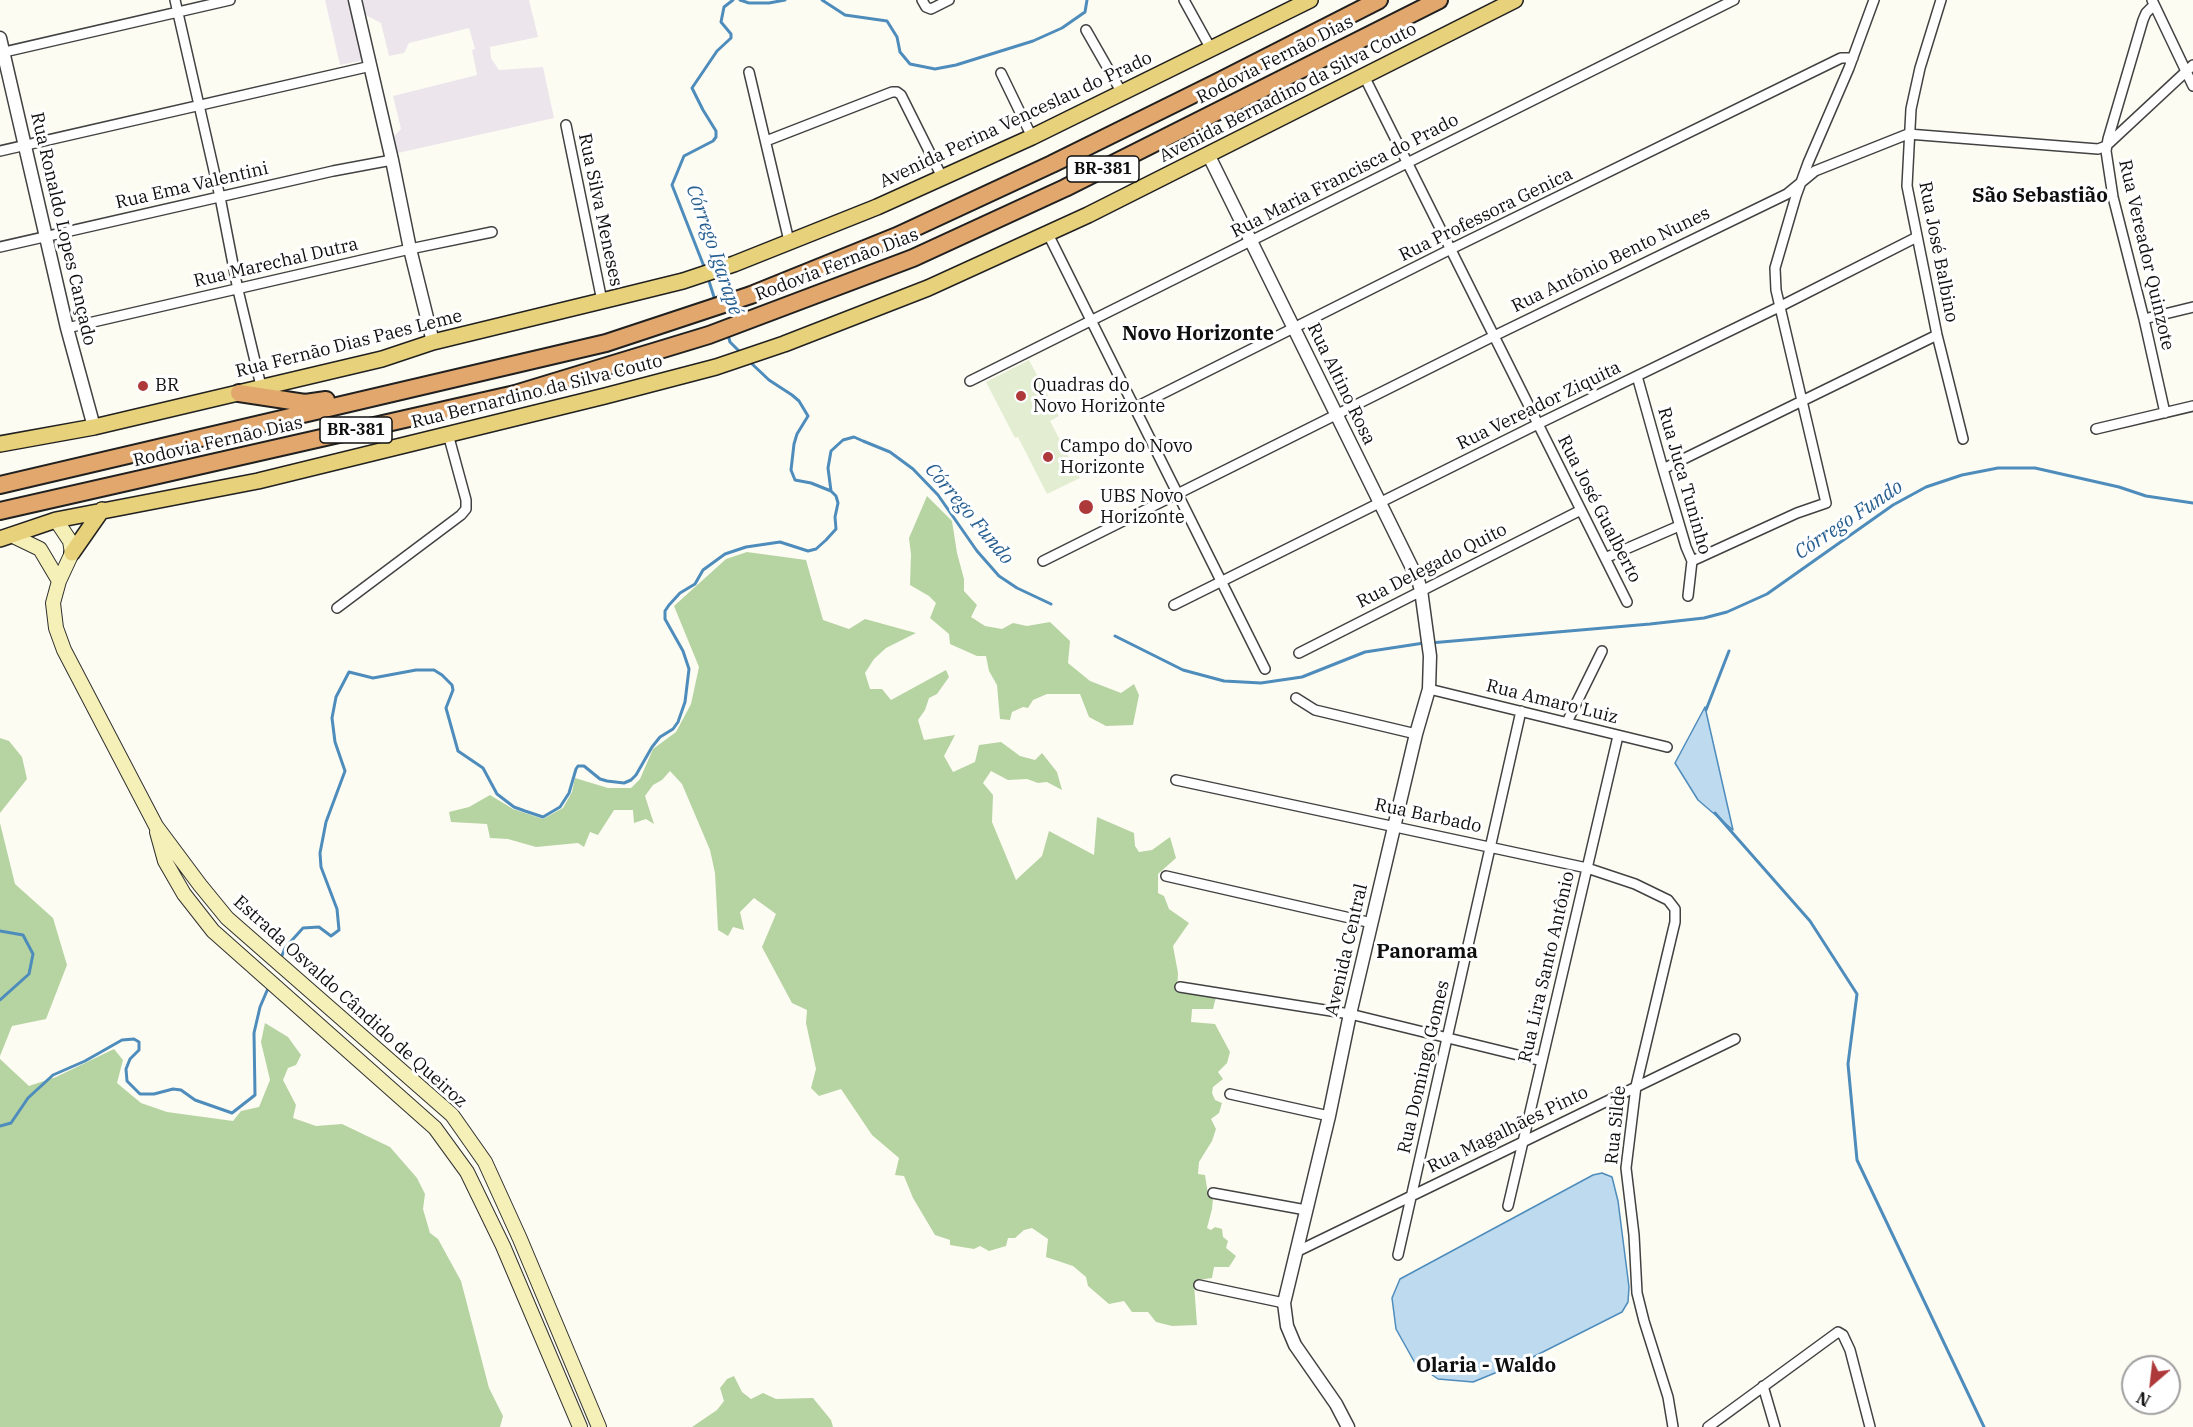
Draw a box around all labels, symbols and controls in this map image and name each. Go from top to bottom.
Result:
street label: Rodovia Fernão Dias [1193,11,1357,109]
street label: Avenida Bernadino da Silva Couto [1156,18,1420,168]
street label: Avenida Perina Venceslau do Prado [876,47,1156,193]
street label: Rua Maria Francisca do Prado [1228,109,1462,243]
street label: Rua Ronaldo Lopes Cançado [26,110,100,348]
street label: Rua Silva Meneses [573,132,627,288]
road number: BR-381 [1067,156,1139,182]
street label: Rua Ema Valentini [113,158,271,214]
street label: Rua Vereador Quinzote [2114,158,2178,352]
street label: Rua Professora Genica [1396,164,1576,266]
street label: Rua José Balbino [1914,180,1962,324]
water label: Córrego Igarapé [680,182,748,318]
district label: São Sebastião [1972,184,2108,208]
street label: Rua Antônio Bento Nunes [1508,203,1714,317]
street label: Rodovia Fernão Dias [752,224,922,306]
street label: Rua Marechal Dutra [192,234,360,292]
street label: Rua Fernão Dias Paes Leme [233,305,465,383]
street label: Rua Altino Rosa [1302,319,1380,449]
district label: Novo Horizonte [1122,322,1274,346]
street label: Rua Bernardino da Silva Couto [409,350,665,434]
street label: Rua Vereador Ziquita [1454,357,1624,455]
place label: BR [155,375,179,397]
place label: Quadras do Novo Horizonte [1033,375,1165,418]
marker: BR [136,379,150,393]
marker: Quadras do Novo Horizonte [1014,389,1028,403]
street label: Rua Juca Tuninho [1653,405,1715,557]
street label: Rodovia Fernão Dias [131,412,305,472]
road number: BR-381 [320,417,392,443]
street label: Rua José Gualberto [1552,432,1646,586]
place label: Campo do Novo Horizonte [1060,436,1193,478]
marker: Campo do Novo Horizonte [1041,450,1055,464]
water label: Córrego Fundo [919,458,1019,570]
water label: Córrego Fundo [1790,475,1908,565]
place label: UBS Novo Horizonte [1100,486,1185,528]
marker: UBS Novo Horizonte [1077,498,1095,516]
street label: Rua Delegado Quito [1353,519,1511,613]
street label: Rua Amaro Luiz [1484,675,1620,729]
street label: Rua Barbado [1373,794,1483,838]
street label: Rua Lira Santo Antônio [1514,869,1580,1065]
street label: Avenida Central [1321,882,1373,1018]
street label: Estrada Osvaldo Cândido de Queiroz [229,891,471,1113]
district label: Panorama [1376,940,1478,964]
street label: Rua Domingo Gomes [1394,978,1454,1156]
street label: Rua Magalhães Pinto [1424,1082,1592,1178]
street label: Rua Silde [1601,1084,1631,1166]
district label: Olaria - Waldo [1416,1354,1556,1378]
north arrow [2121,1355,2181,1415]
text: N [2133,1387,2154,1411]

